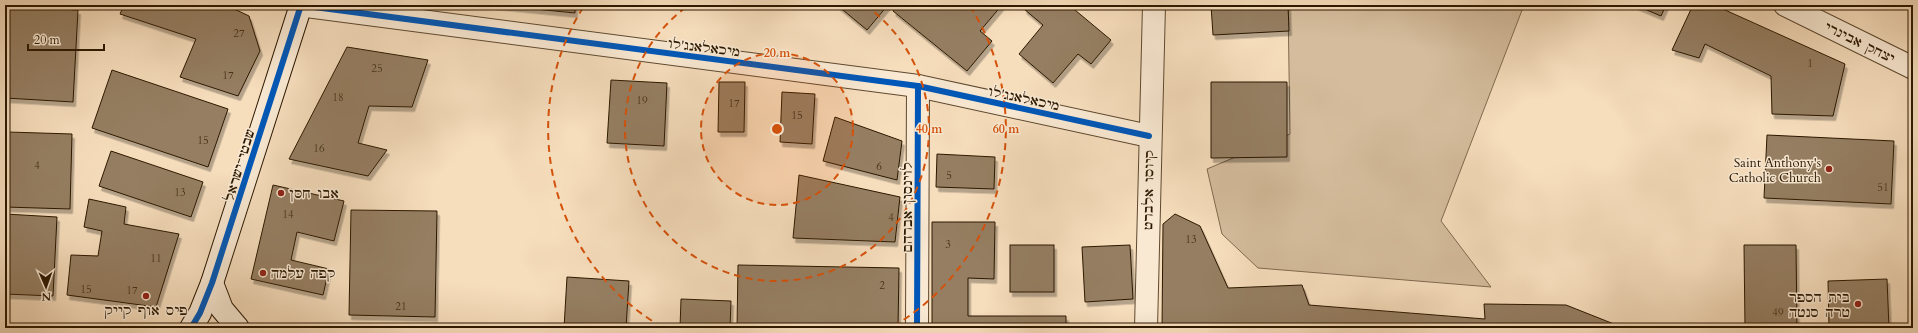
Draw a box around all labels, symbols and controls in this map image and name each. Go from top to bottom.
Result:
street label: יצחק אבינרי [1821,18,1898,68]
scale bar [28,26,104,52]
house number: 27 [233,26,245,41]
text: 20 m [34,32,61,48]
street label: מיכאלאנג'לו [667,35,741,61]
text: 20 m [764,45,791,61]
house number: 1 [1807,56,1813,71]
house number: 25 [371,61,383,76]
house number: 17 [222,68,234,83]
street label: מיכאלאנג'לו [986,83,1061,115]
house number: 18 [332,90,344,105]
house number: 19 [636,93,648,108]
house number: 17 [728,96,740,111]
house number: 15 [791,108,803,123]
text: 40 m [916,121,943,137]
text: 60 m [993,121,1020,137]
centre of rings [770,122,784,136]
street label: שבטי ישראל [220,127,259,204]
house number: 15 [197,133,209,148]
house number: 16 [313,141,325,156]
street label: קיוסו אלברט [1139,150,1159,230]
place label: Saint Anthony's Catholic Church [1729,154,1821,187]
house number: 4 [34,158,40,173]
house number: 6 [876,159,882,174]
street label: לוינסון אברהם [899,162,917,252]
marker: Saint Anthony's Catholic Church [1824,164,1834,174]
house number: 5 [946,168,952,183]
house number: 51 [1877,180,1889,195]
house number: 13 [174,185,186,200]
place label: אבו חסן [289,185,339,203]
marker: אבו חסן [276,188,286,198]
house number: 14 [282,207,294,222]
house number: 4 [888,210,894,225]
house number: 13 [1185,232,1197,247]
house number: 3 [945,237,951,252]
house number: 11 [150,251,162,266]
place label: קפה עלמה [271,265,335,283]
north arrow [26,267,66,307]
marker: קפה עלמה [258,268,268,278]
house number: 2 [879,278,885,293]
house number: 15 [80,282,92,297]
house number: 17 [126,283,138,298]
text: N [41,289,51,304]
place label: בית הספר טרה סנטה [1789,289,1850,322]
marker: פיס אוף קייק [141,291,151,301]
house number: 21 [395,299,407,314]
marker: בית הספר טרה סנטה [1853,299,1863,309]
place label: פיס אוף קייק [104,302,188,320]
house number: 49 [1772,305,1784,320]

